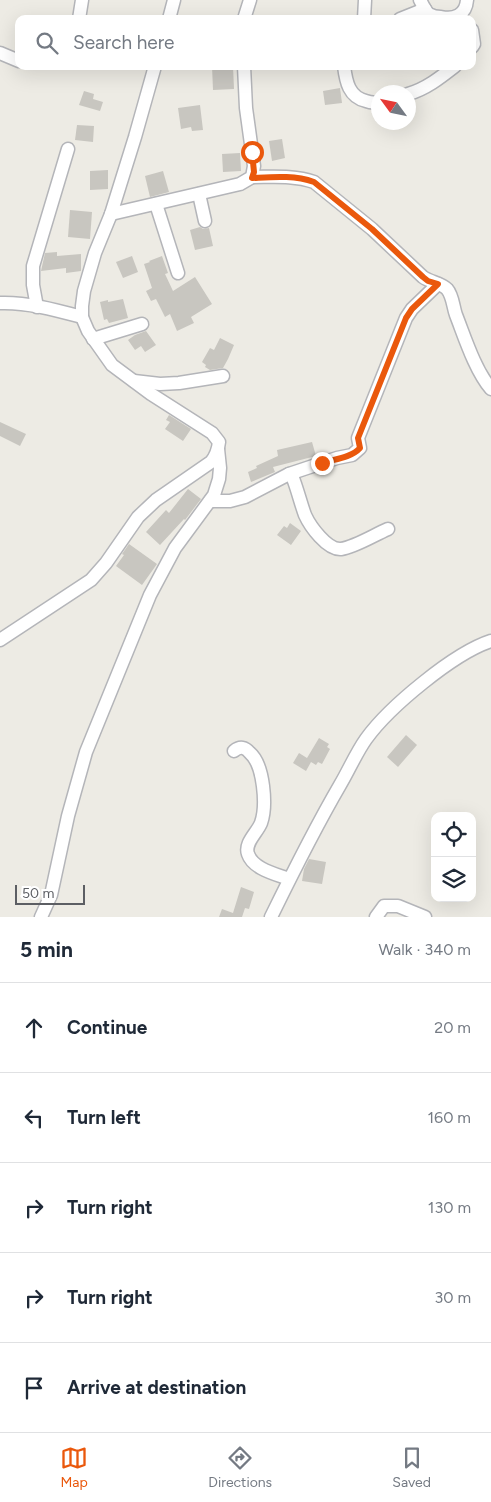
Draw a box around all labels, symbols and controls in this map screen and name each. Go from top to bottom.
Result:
search box [15,15,476,70]
icon: search [33,29,61,57]
text: Search here [73,31,175,54]
north arrow [371,85,416,130]
route start [241,141,264,164]
route end [311,452,334,475]
map controls [431,812,476,902]
button: locate [431,812,476,857]
button: layers [431,857,476,902]
scale bar [15,882,85,905]
text: 50 m [22,885,54,902]
text: 5 min [20,937,73,962]
text: Walk · 340 m [378,940,471,959]
icon: ahead [20,1014,48,1042]
text: Continue [67,1016,147,1039]
text: 20 m [434,1018,471,1037]
icon: left [20,1104,48,1132]
text: Turn left [67,1106,141,1129]
text: 160 m [428,1108,471,1127]
icon: right [20,1194,48,1222]
text: Turn right [67,1196,153,1219]
text: 130 m [428,1198,471,1217]
icon: right [20,1284,48,1312]
text: Turn right [67,1286,153,1309]
text: 30 m [434,1288,471,1307]
icon: arrive [20,1374,48,1402]
text: Arrive at destination [67,1376,246,1399]
tab: Map [60,1444,88,1491]
tab: Directions [208,1444,272,1491]
tab: Saved [392,1444,431,1491]

